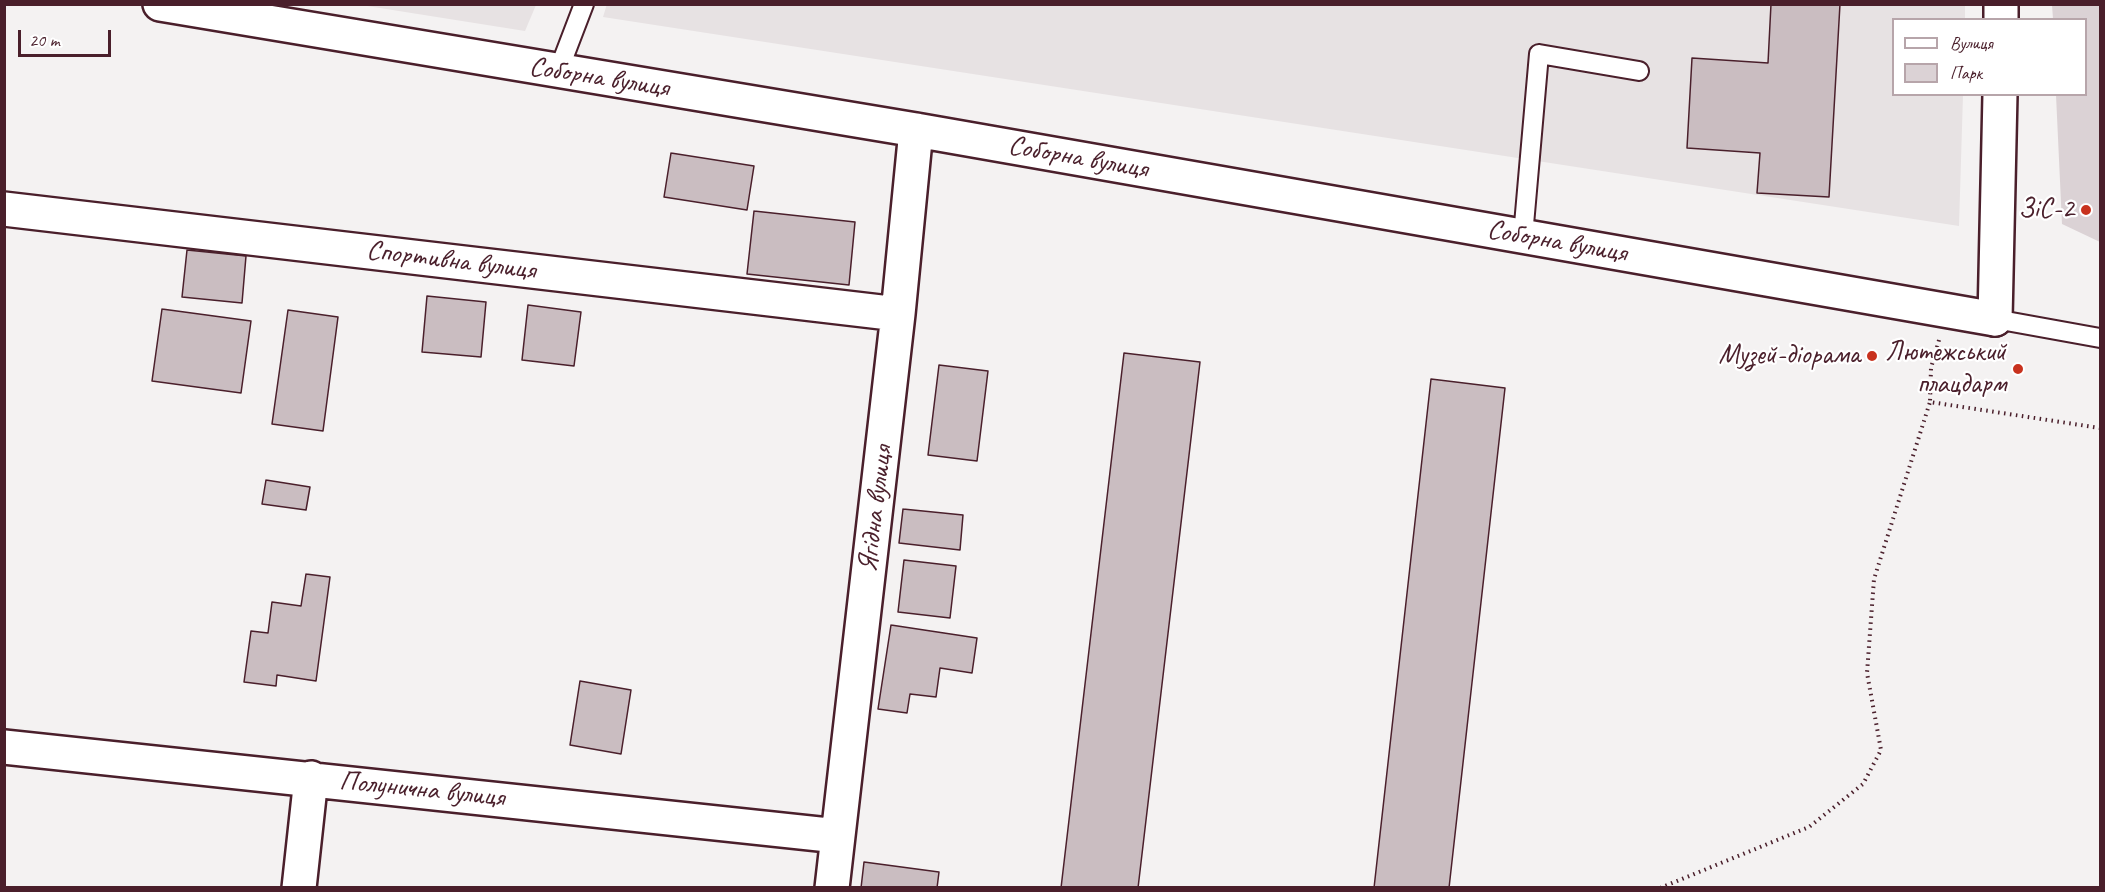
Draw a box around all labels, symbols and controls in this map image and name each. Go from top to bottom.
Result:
scale bar [21,18,114,56]
legend [1892,18,2087,96]
text: 20 m [29,29,60,51]
text: Вулиця [1950,32,1993,54]
street label: Соборна вулиця [527,50,671,106]
text: Парк [1950,62,1982,84]
street label: Соборна вулиця [1006,129,1150,187]
place label: ЗіС-2 [2018,193,2074,227]
marker: ЗіС-2 [2079,203,2093,217]
street label: Соборна вулиця [1485,213,1629,271]
street label: Спортивна вулиця [365,234,537,288]
place label: Лютежський плацдарм [1885,336,2006,402]
place label: Музей-діорама [1718,339,1860,373]
marker: Музей-діорама [1865,349,1879,363]
marker: Лютежський плацдарм [2011,362,2025,376]
street label: Ягідна вулиця [852,444,900,574]
street label: Полунична вулиця [338,765,506,815]

